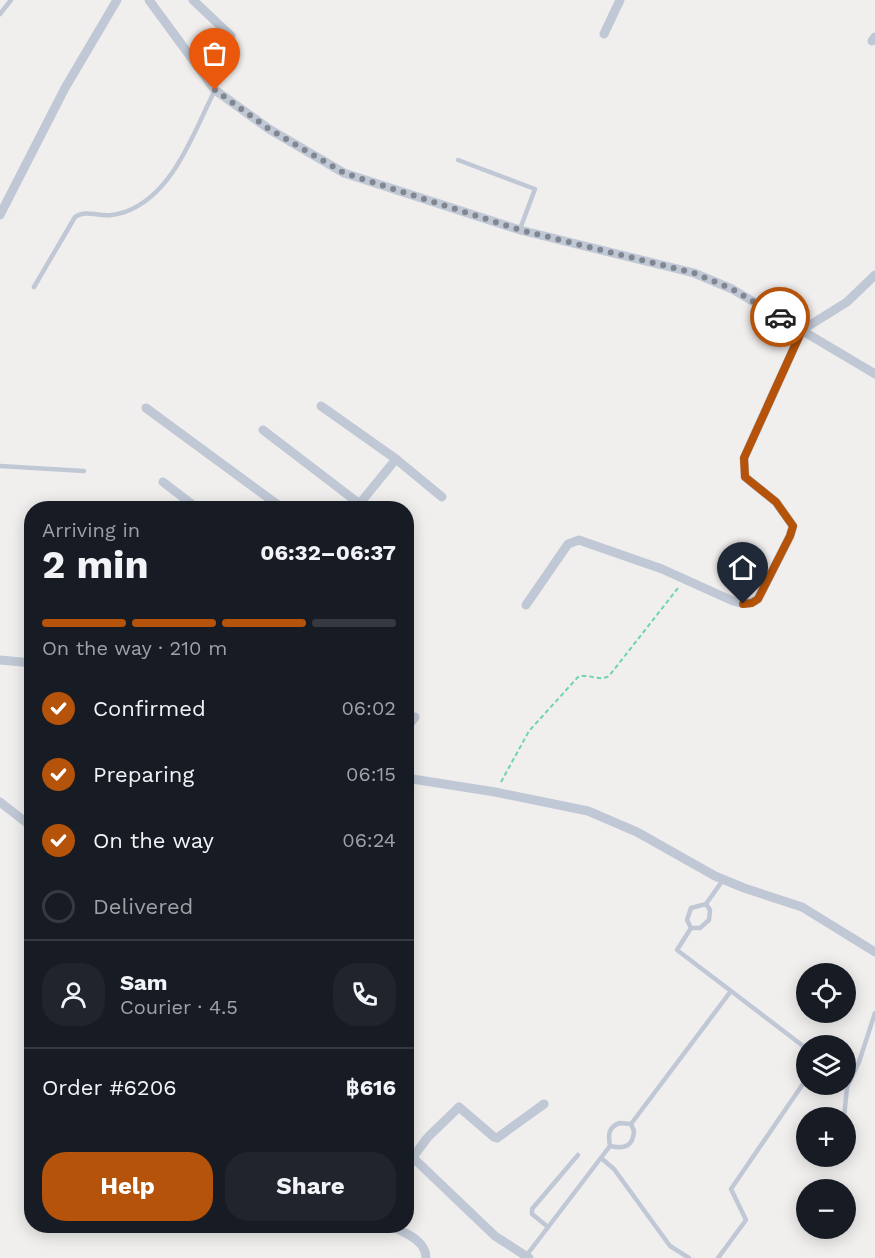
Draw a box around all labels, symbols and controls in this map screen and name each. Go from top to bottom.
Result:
pin [189,28,240,90]
icon: bag [198,37,231,70]
courier [750,287,810,347]
icon: car [764,301,797,334]
text: Arriving in [42,518,140,542]
text: 06:32–06:37 [260,540,396,565]
text: 2 min [42,542,149,587]
pin [717,542,768,604]
icon: home [726,551,759,584]
text: On the way · 210 m [42,636,227,660]
icon: check [42,692,75,725]
text: Confirmed [93,696,206,721]
text: 06:02 [341,696,396,720]
icon: check [42,758,75,791]
text: Preparing [93,762,194,787]
text: 06:15 [346,762,396,786]
icon: check [42,824,75,857]
text: On the way [93,828,214,853]
text: 06:24 [342,828,396,852]
text: Delivered [93,894,193,919]
button: person [42,963,105,1026]
button: phone [333,963,396,1026]
map controls [796,963,856,1239]
button: locate [796,963,856,1023]
text: Sam [120,970,168,995]
text: Courier · 4.5 [120,995,238,1019]
button: layers [796,1035,856,1095]
text: Order #6206 [42,1075,177,1100]
text: ฿616 [346,1075,396,1100]
button: + [796,1107,856,1167]
button: Help [42,1152,213,1221]
button: Share [225,1152,396,1221]
button: − [796,1179,856,1239]

